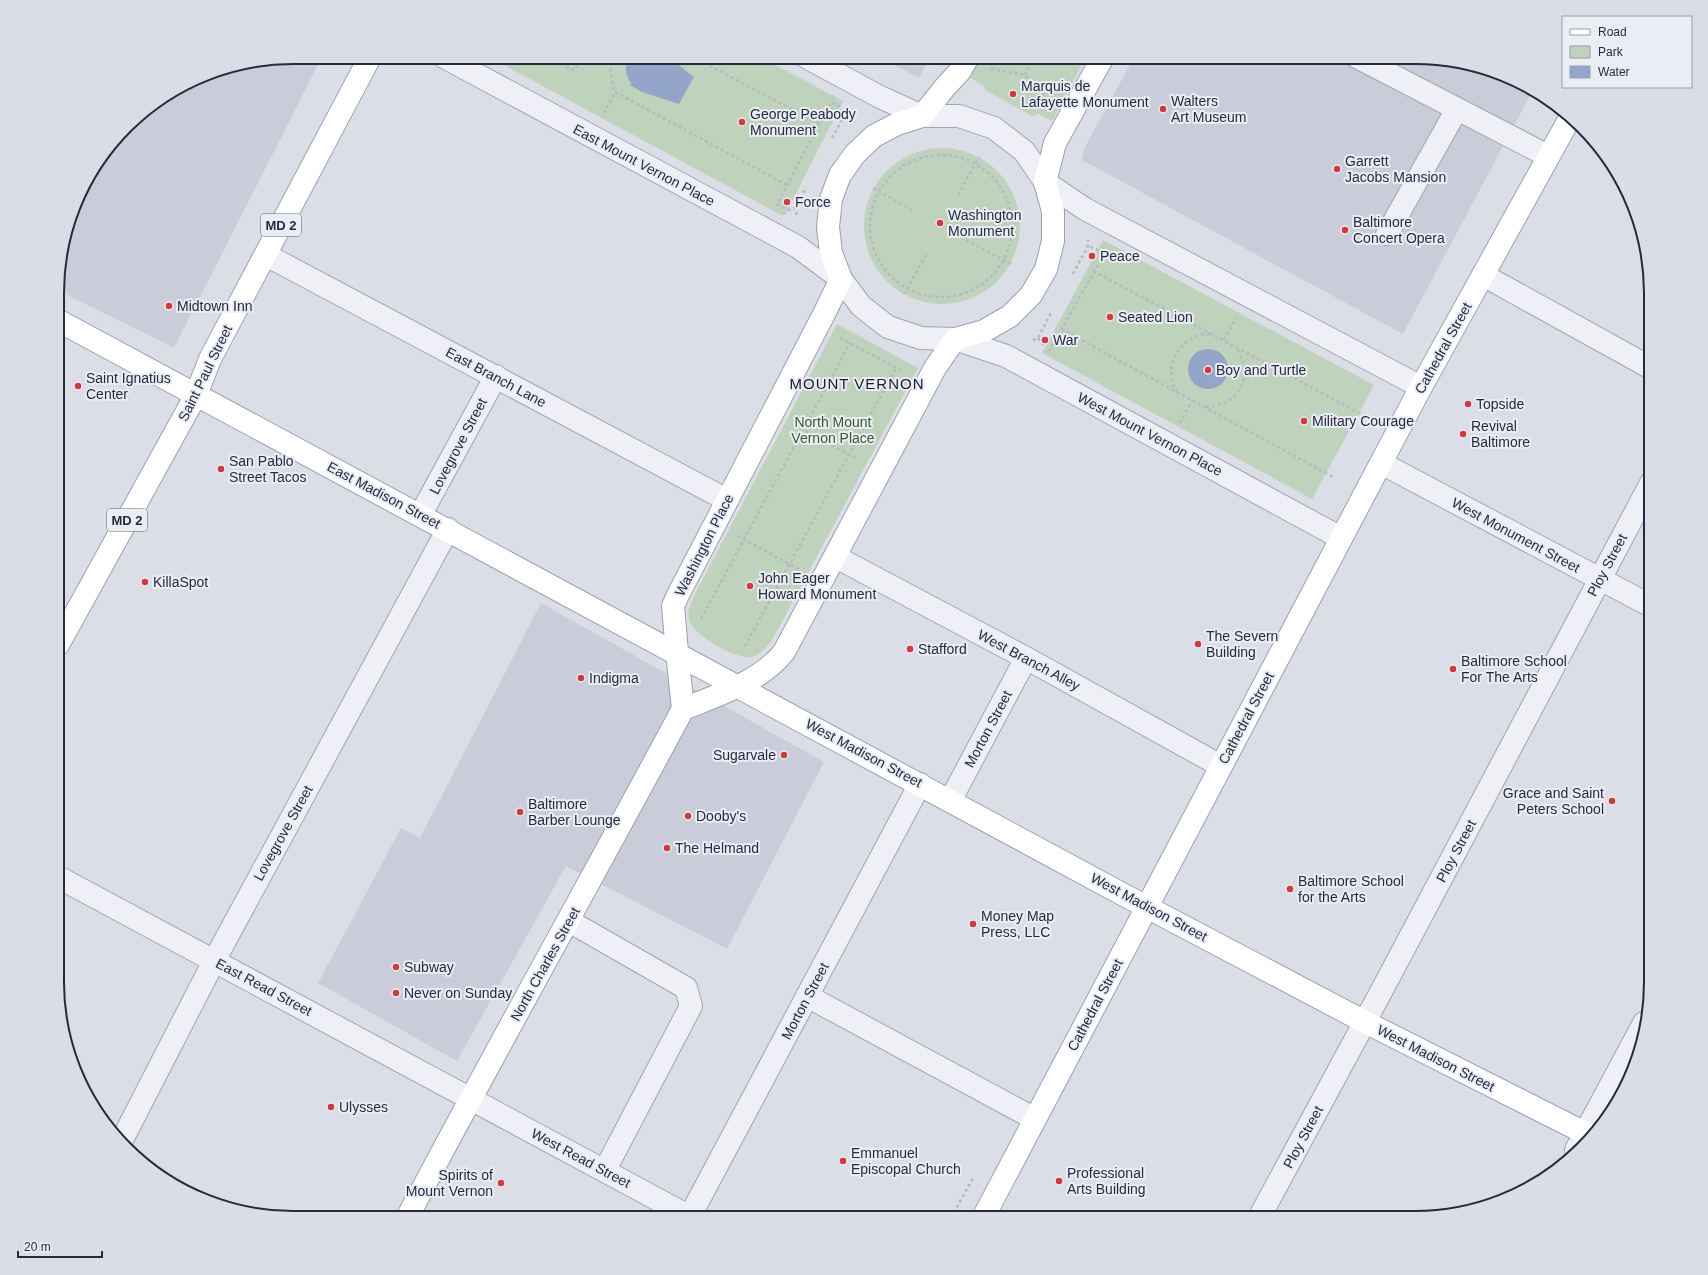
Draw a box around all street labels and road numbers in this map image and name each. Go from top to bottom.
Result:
street label: East Mount Vernon Place [570,121,718,209]
road number: MD 2 [261,214,301,236]
street label: Cathedral Street [1411,299,1475,396]
street label: Saint Paul Street [175,322,235,424]
street label: East Branch Lane [443,344,549,410]
street label: West Mount Vernon Place [1075,389,1225,479]
street label: Lovegrove Street [426,395,490,497]
street label: East Madison Street [325,458,444,532]
street label: Washington Place [671,491,737,599]
street label: West Monument Street [1449,494,1583,576]
road number: MD 2 [107,509,147,531]
street label: Ploy Street [1584,531,1630,599]
street label: West Branch Alley [975,626,1083,694]
street label: Cathedral Street [1215,669,1277,767]
street label: Morton Street [961,688,1015,770]
street label: West Madison Street [803,715,925,791]
street label: Lovegrove Street [250,782,316,884]
street label: Ploy Street [1433,817,1479,885]
street label: West Madison Street [1088,869,1210,945]
street label: North Charles Street [507,904,583,1024]
street label: East Read Street [213,955,315,1019]
street label: Cathedral Street [1064,956,1126,1054]
street label: Morton Street [778,960,832,1042]
street label: West Madison Street [1375,1021,1498,1095]
street label: Ploy Street [1280,1103,1326,1171]
street label: West Read Street [529,1125,634,1191]

